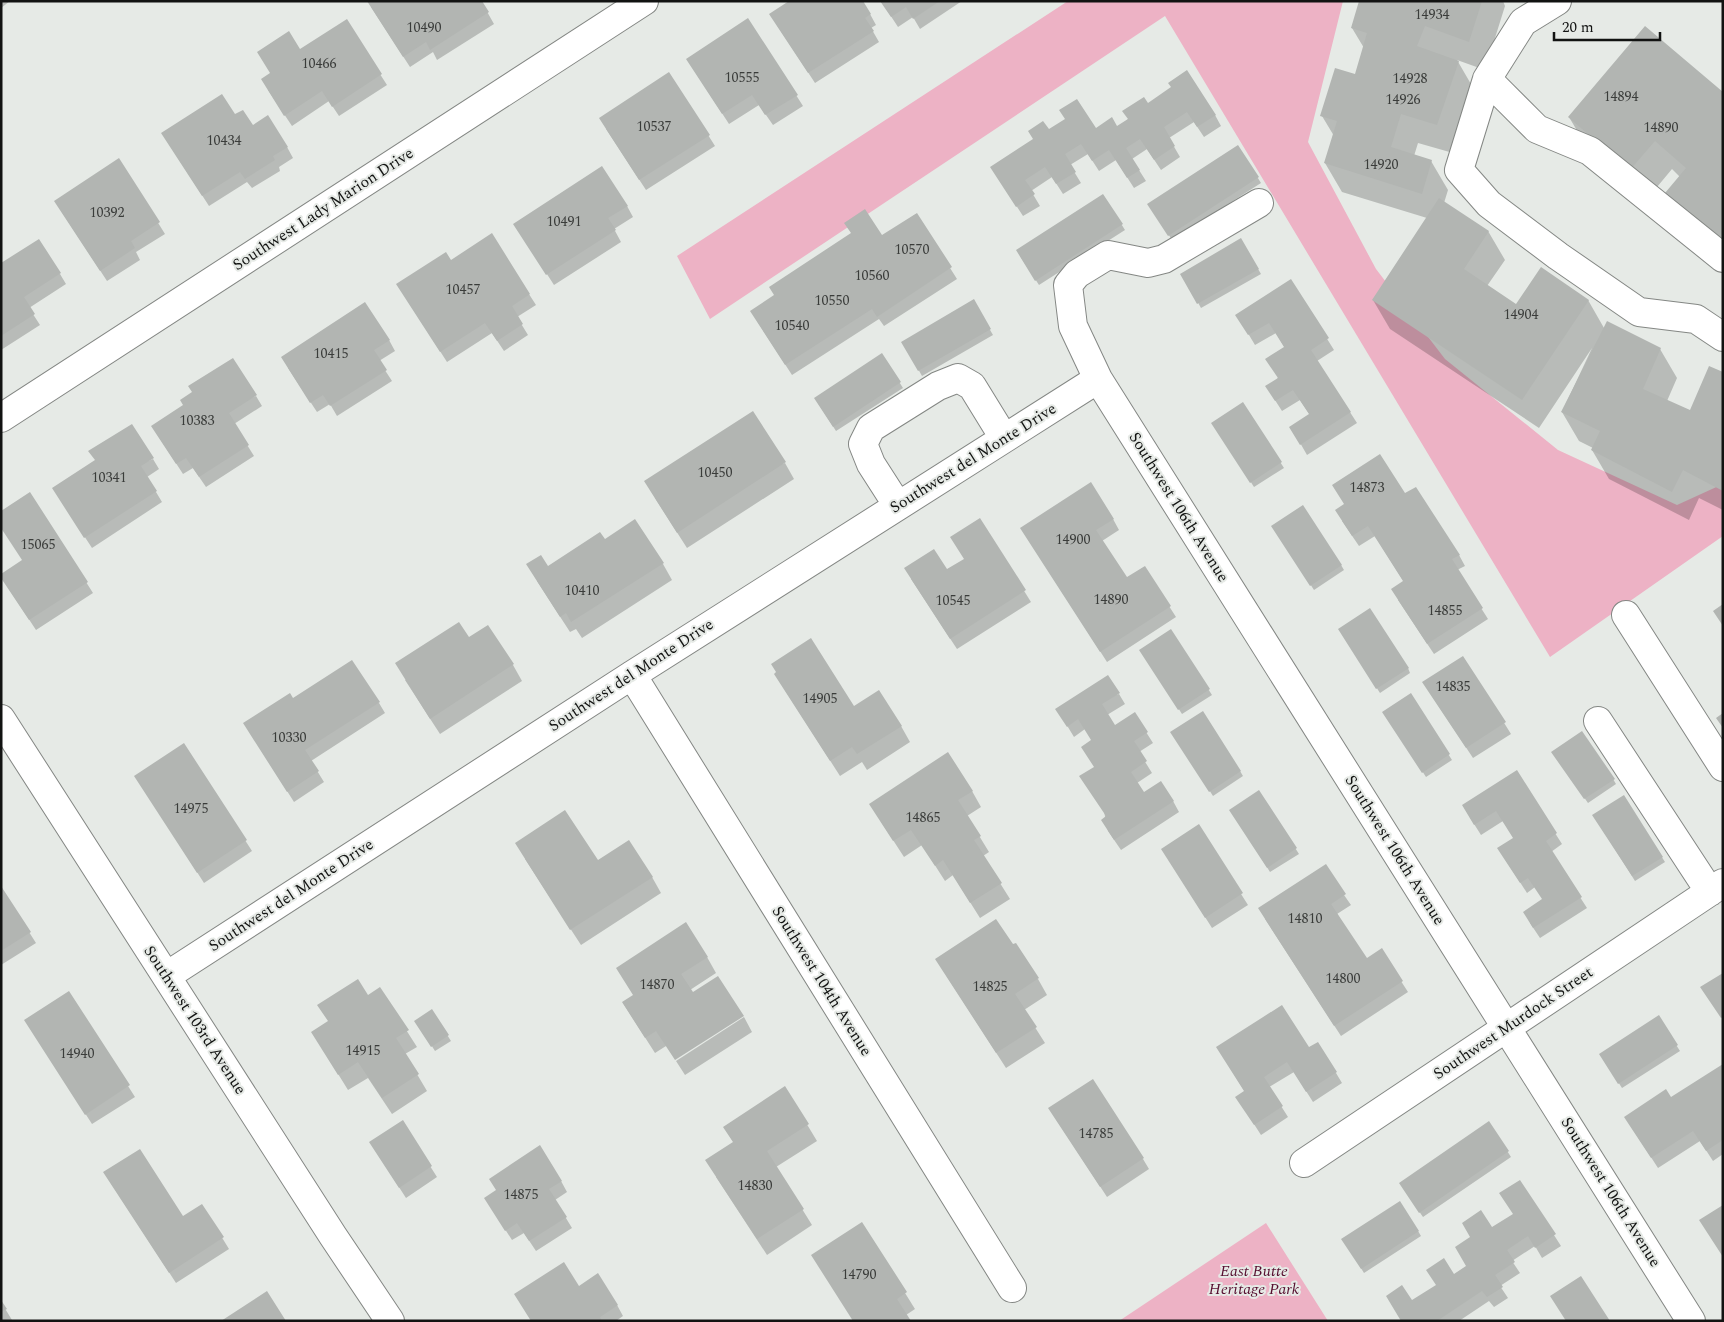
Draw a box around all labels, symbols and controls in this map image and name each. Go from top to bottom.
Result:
house number: 14934 [1415,4,1450,25]
scale bar [1554,10,1660,42]
text: 20 m [1562,16,1594,39]
house number: 10490 [407,17,442,38]
house number: 10466 [302,53,337,74]
house number: 10555 [725,67,760,88]
house number: 14928 [1393,68,1428,89]
house number: 14894 [1604,86,1639,107]
house number: 14926 [1386,89,1421,110]
house number: 10537 [637,116,672,137]
house number: 14890 [1644,117,1679,138]
house number: 10434 [207,130,242,151]
street label: Southwest Lady Marion Drive [228,141,418,277]
house number: 14920 [1364,154,1399,175]
house number: 10392 [90,202,125,223]
house number: 10491 [547,211,582,232]
house number: 10570 [895,239,930,260]
house number: 10560 [855,265,890,286]
house number: 10457 [446,279,481,300]
house number: 10550 [815,290,850,311]
house number: 14904 [1504,304,1539,325]
house number: 10540 [775,315,810,336]
house number: 10415 [314,343,349,364]
street label: Southwest del Monte Drive [885,397,1061,519]
house number: 10383 [180,410,215,431]
street label: Southwest 106th Avenue [1123,427,1235,587]
house number: 10450 [698,462,733,483]
house number: 10341 [92,467,127,488]
house number: 14873 [1350,477,1385,498]
house number: 14900 [1056,529,1091,550]
house number: 15065 [21,534,56,555]
house number: 10410 [565,580,600,601]
house number: 14890 [1094,589,1129,610]
house number: 10545 [936,590,971,611]
house number: 14855 [1428,600,1463,621]
street label: Southwest del Monte Drive [544,612,718,738]
house number: 14835 [1436,676,1471,697]
house number: 14905 [803,688,838,709]
house number: 10330 [272,727,307,748]
street label: Southwest 106th Avenue [1339,770,1451,930]
house number: 14975 [174,798,209,819]
house number: 14865 [906,807,941,828]
street label: Southwest del Monte Drive [204,832,378,958]
street label: Southwest 104th Avenue [766,901,878,1061]
house number: 14810 [1288,908,1323,929]
street label: Southwest 103rd Avenue [138,941,252,1099]
street label: Southwest Murdock Street [1428,960,1598,1086]
house number: 14800 [1326,968,1361,989]
house number: 14870 [640,974,675,995]
house number: 14825 [973,976,1008,997]
house number: 14915 [346,1040,381,1061]
house number: 14940 [60,1043,95,1064]
street label: Southwest 106th Avenue [1555,1112,1667,1272]
house number: 14785 [1079,1123,1114,1144]
house number: 14830 [738,1175,773,1196]
house number: 14875 [504,1184,539,1205]
park label: East Butte Heritage Park [1209,1259,1300,1301]
house number: 14790 [842,1264,877,1285]

